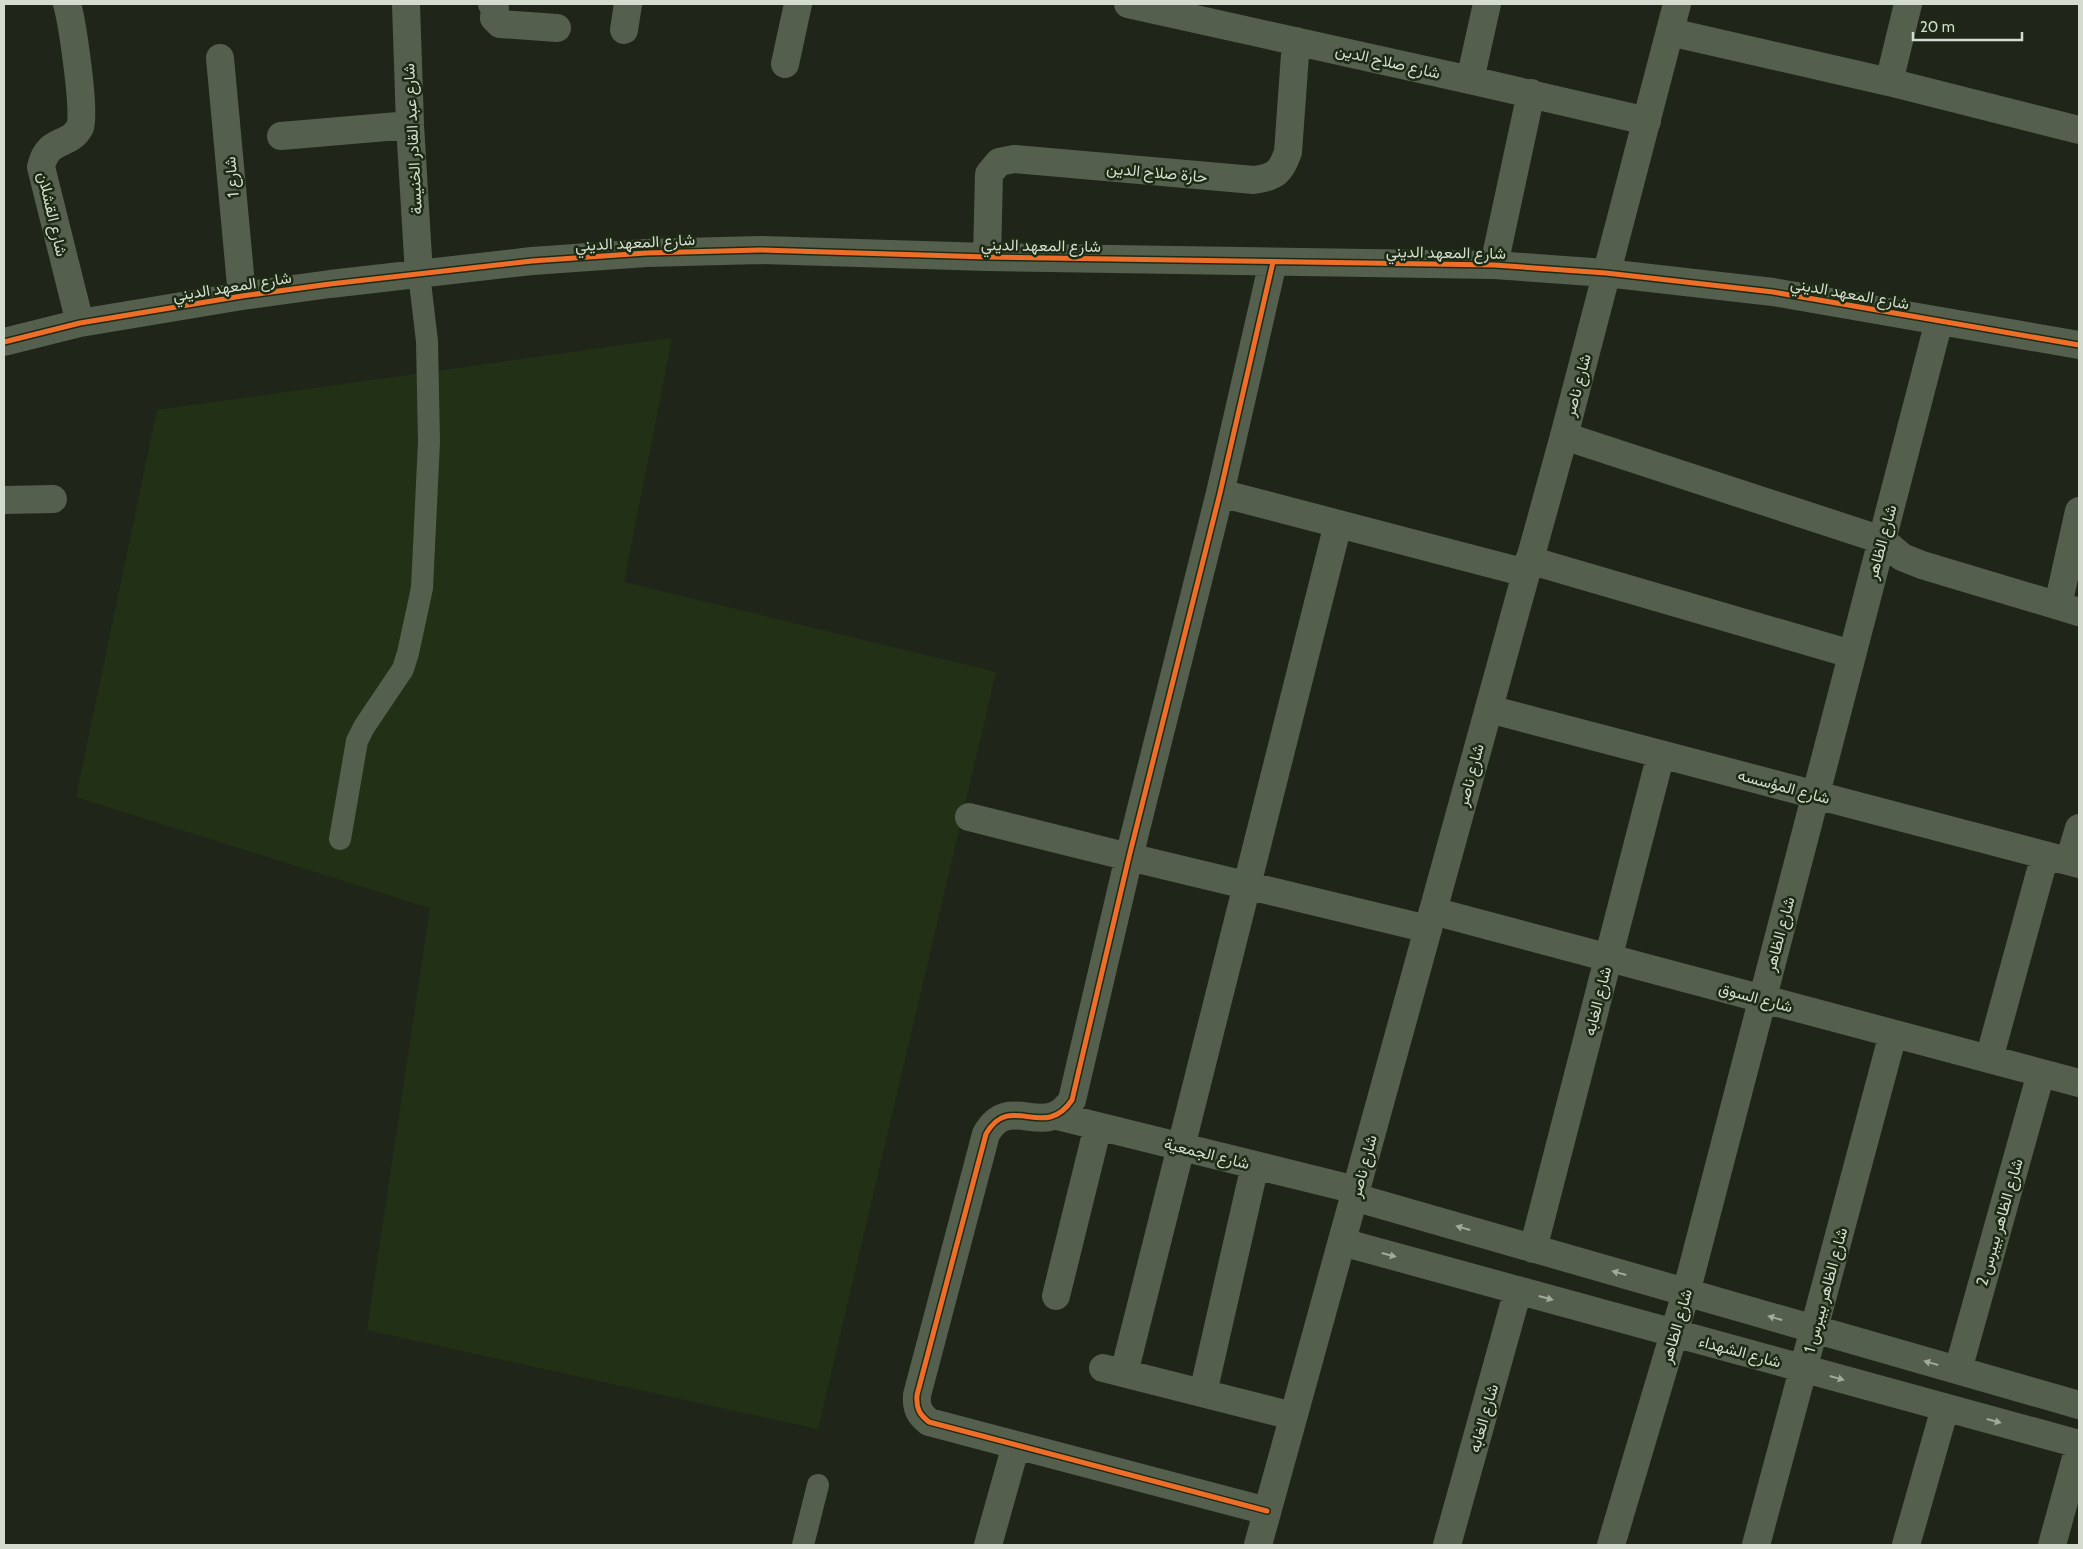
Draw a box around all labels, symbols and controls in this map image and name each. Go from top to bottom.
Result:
scale bar [1913,10,2022,42]
text: 20 m [1920,18,1955,36]
street label: شارع صلاح الدين [1333,40,1442,85]
street label: شارع عبد القادر الخنيسة [399,63,428,215]
street label: شارع 1 [220,156,245,198]
street label: حارة صلاح الدين [1105,159,1209,188]
street label: شارع القشلان [32,170,71,259]
street label: شارع المعهد الديني [575,230,696,259]
street label: شارع المعهد الديني [981,235,1101,260]
street label: شارع المعهد الديني [1386,242,1506,267]
street label: شارع المعهد الديني [171,268,293,309]
street label: شارع المعهد الديني [1788,274,1911,317]
street label: شارع ناصر [1560,352,1597,420]
street label: شارع الظاهر [1862,503,1902,583]
street label: شارع ناصر [1453,742,1490,810]
street label: شارع المؤسسه [1735,765,1832,810]
street label: شارع الظاهر [1760,895,1800,975]
street label: شارع الغابه [1580,965,1617,1038]
street label: شارع السوق [1716,978,1795,1018]
street label: شارع ناصر [1346,1133,1383,1201]
street label: شارع الجمعية [1162,1134,1252,1175]
street label: شارع الظاهر بيبرس 2 [1972,1156,2029,1289]
one-way arrow [1455,1224,1470,1232]
street label: شارع الظاهر بيبرس 1 [1800,1226,1853,1355]
one-way arrow [1381,1251,1396,1259]
one-way arrow [1611,1269,1626,1277]
street label: شارع الظاهر [1657,1287,1698,1367]
one-way arrow [1538,1294,1553,1302]
one-way arrow [1768,1314,1783,1322]
street label: شارع الشهداء [1696,1331,1783,1373]
one-way arrow [1924,1358,1939,1366]
one-way arrow [1830,1374,1845,1382]
street label: شارع الغابه [1465,1382,1504,1455]
one-way arrow [1986,1417,2002,1425]

